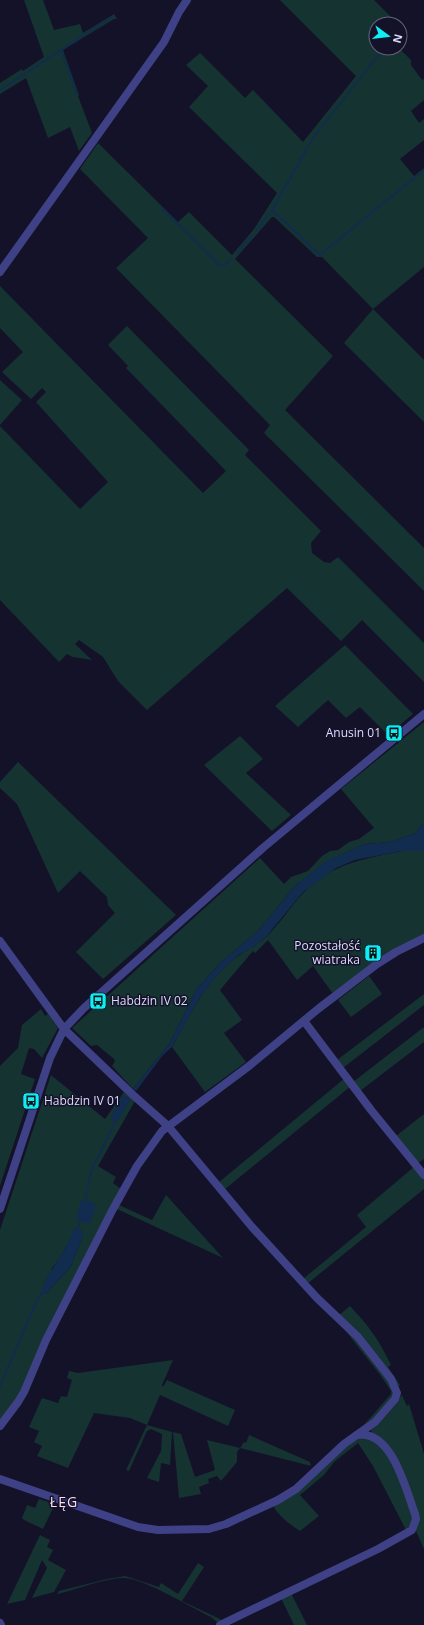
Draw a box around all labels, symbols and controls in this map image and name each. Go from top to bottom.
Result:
north arrow [368,16,408,56]
text: N [390,32,407,45]
bus stop icon: Anusin 01 [384,723,404,743]
place label: Anusin 01 [326,724,381,741]
place label: Pozostałość wiatraka [294,937,360,968]
building icon: Pozostałość wiatraka [363,943,383,963]
bus stop icon: Habdzin IV 02 [88,991,108,1011]
place label: Habdzin IV 02 [111,992,188,1009]
bus stop icon: Habdzin IV 01 [21,1091,41,1111]
place label: Habdzin IV 01 [44,1092,121,1109]
district label: ŁĘG [50,1492,78,1511]

